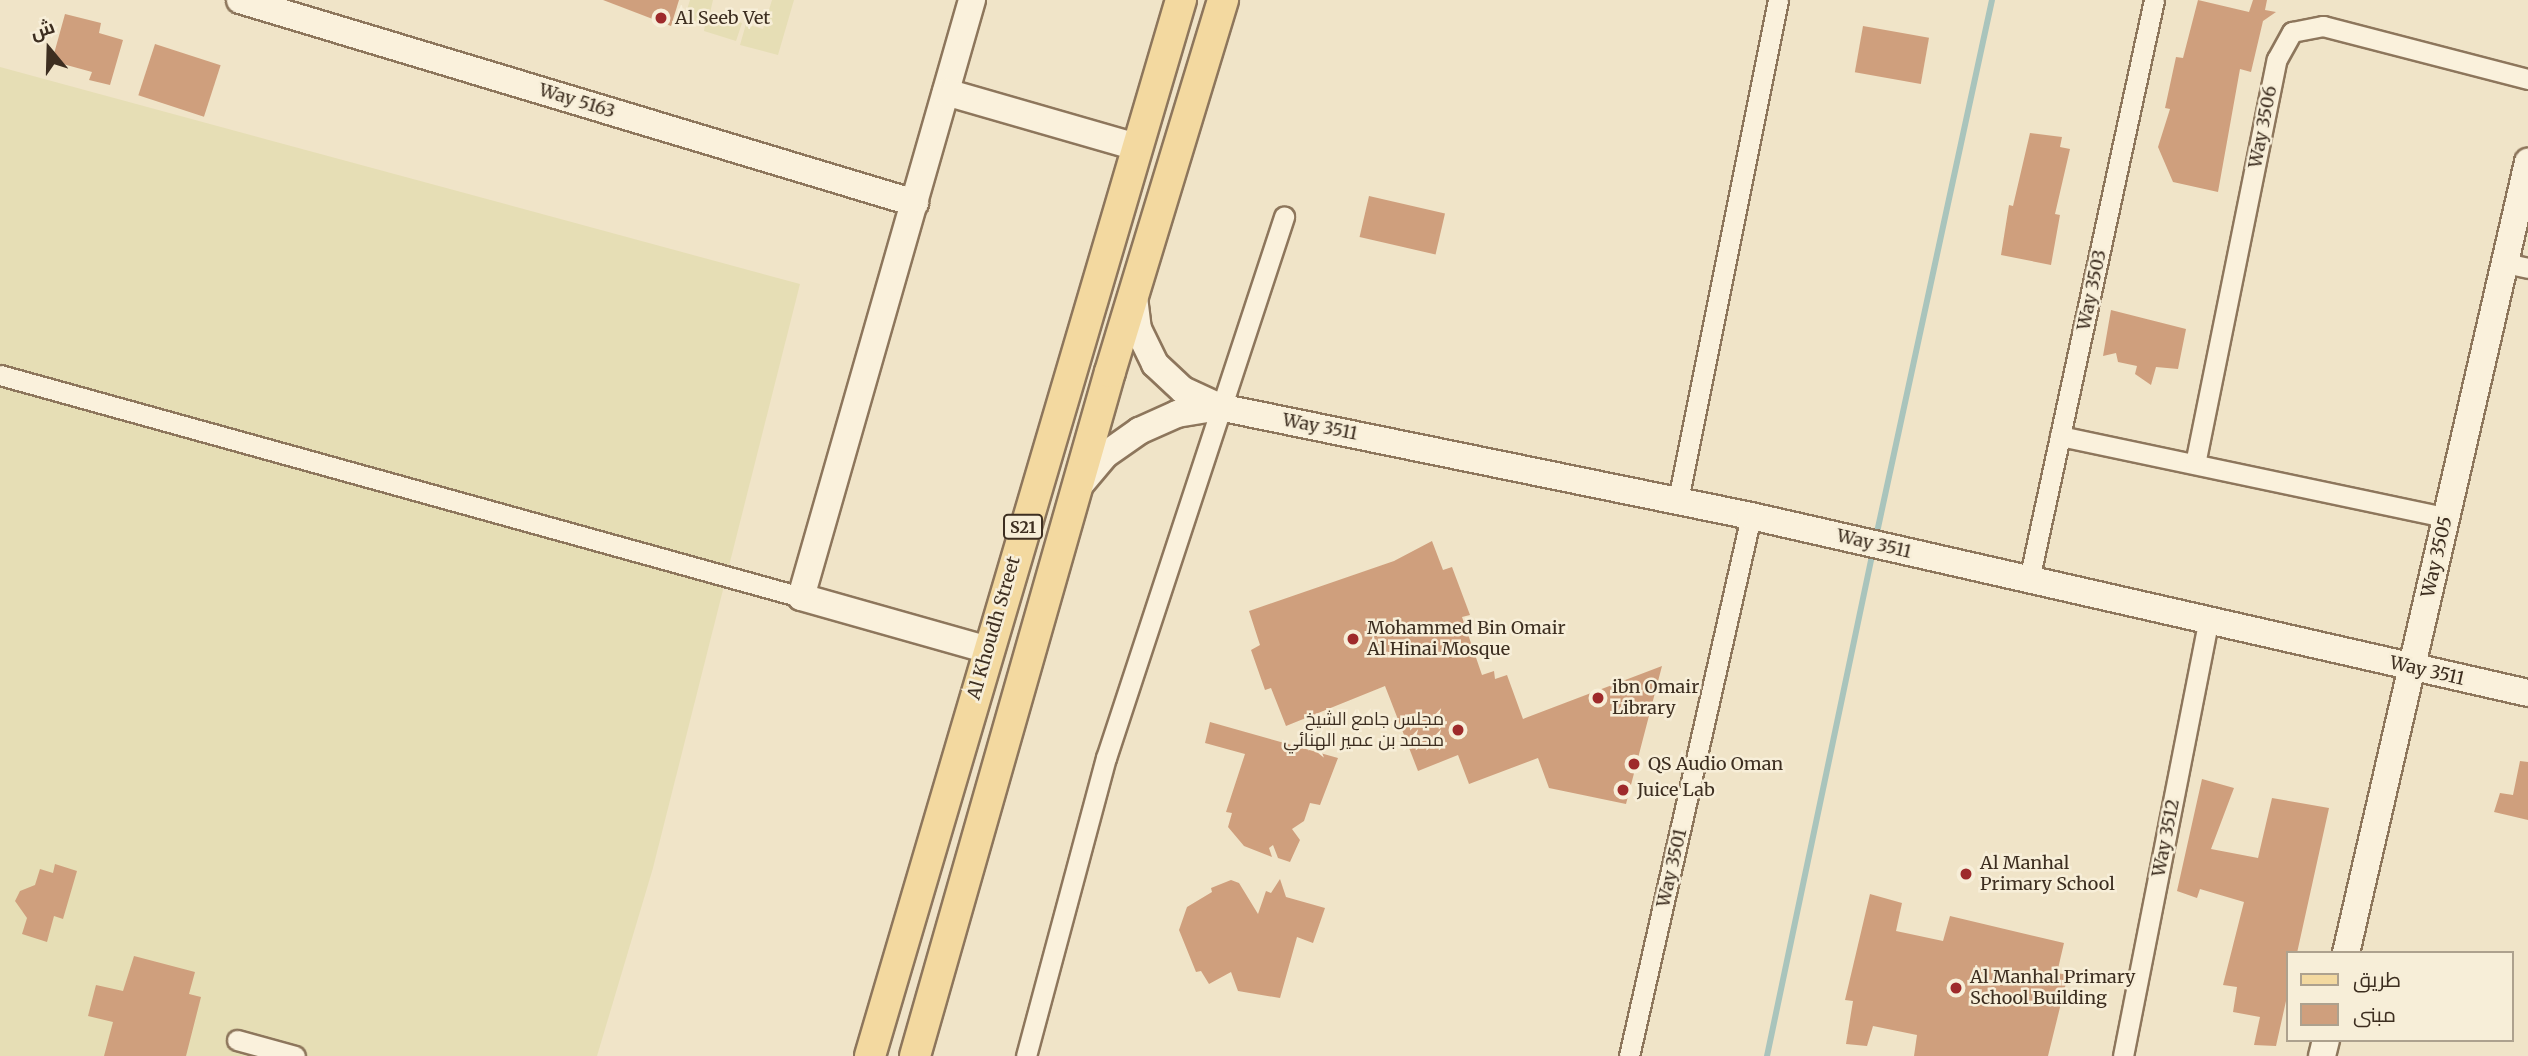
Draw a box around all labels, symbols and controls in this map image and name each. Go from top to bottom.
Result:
place label: Al Seeb Vet [675,7,770,29]
marker: Al Seeb Vet [653,10,669,26]
north arrow [14,14,84,84]
text: ش [27,14,58,44]
street label: Way 5163 [536,79,618,123]
street label: Way 3506 [2244,84,2282,170]
street label: Way 3503 [2073,248,2111,332]
street label: Way 3511 [1281,409,1359,445]
road number: S21 [1002,514,1044,540]
street label: Way 3505 [2417,514,2457,600]
street label: Way 3511 [1835,525,1913,563]
street label: Al Khoudh Street [963,554,1025,702]
place label: Mohammed Bin Omair Al Hinai Mosque [1367,618,1566,660]
marker: Mohammed Bin Omair Al Hinai Mosque [1345,631,1361,647]
street label: Way 3511 [2388,652,2466,690]
place label: ibn Omair Library [1612,677,1699,720]
marker: ibn Omair Library [1590,690,1606,706]
place label: مجلس جامع الشيخ محمد بن عمير الهنائي [1283,709,1444,752]
marker: مجلس جامع الشيخ محمد بن عمير الهنائي [1450,722,1466,738]
place label: QS Audio Oman [1648,753,1783,775]
marker: QS Audio Oman [1626,756,1642,772]
place label: Juice Lab [1637,779,1715,801]
marker: Juice Lab [1615,782,1631,798]
street label: Way 3512 [2148,797,2184,879]
street label: Way 3501 [1652,827,1692,909]
place label: Al Manhal Primary School [1980,853,2115,896]
marker: Al Manhal Primary School [1958,866,1974,882]
legend [2286,951,2514,1042]
text: طريق [2353,966,2401,993]
place label: Al Manhal Primary School Building [1970,967,2136,1010]
marker: Al Manhal Primary School Building [1948,980,1964,996]
text: مبنى [2353,1001,2396,1028]

